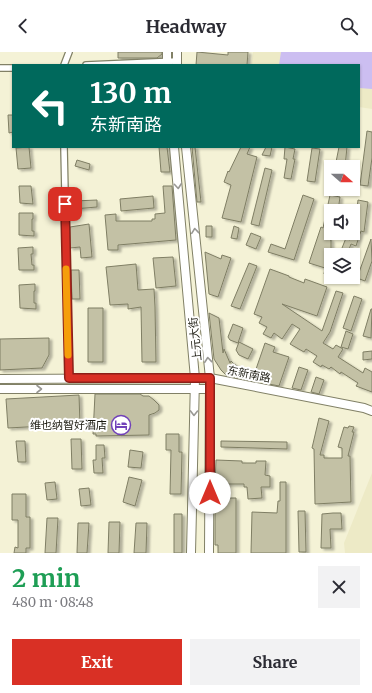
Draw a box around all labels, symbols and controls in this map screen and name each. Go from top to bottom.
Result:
icon: back [12,15,34,37]
text: Headway [145,15,227,38]
icon: search [338,15,360,37]
text: 130 m [90,75,172,111]
icon: left [24,80,76,132]
text: 东新南路 [90,113,162,136]
north arrow [324,160,360,196]
map controls [324,160,360,284]
one-way arrow [173,183,182,189]
pin [48,187,82,221]
icon: arrive [54,193,76,215]
button: sound [324,204,360,240]
one-way arrow [190,228,199,234]
button: layers [324,248,360,284]
street label: 上元大街 [186,316,204,362]
one-way arrow [204,357,213,363]
street label: 东新南路 [226,363,272,385]
one-way arrow [36,385,42,393]
one-way arrow [190,410,199,416]
hotel icon: 维也纳智好酒店 [110,414,132,436]
place label: 维也纳智好酒店 [30,418,107,432]
position arrow [189,472,231,514]
text: 2 min [12,563,80,594]
button: close [318,566,360,608]
text: 480 m · 08:48 [12,594,94,611]
button: Exit [12,639,182,685]
button: Share [190,639,360,685]

